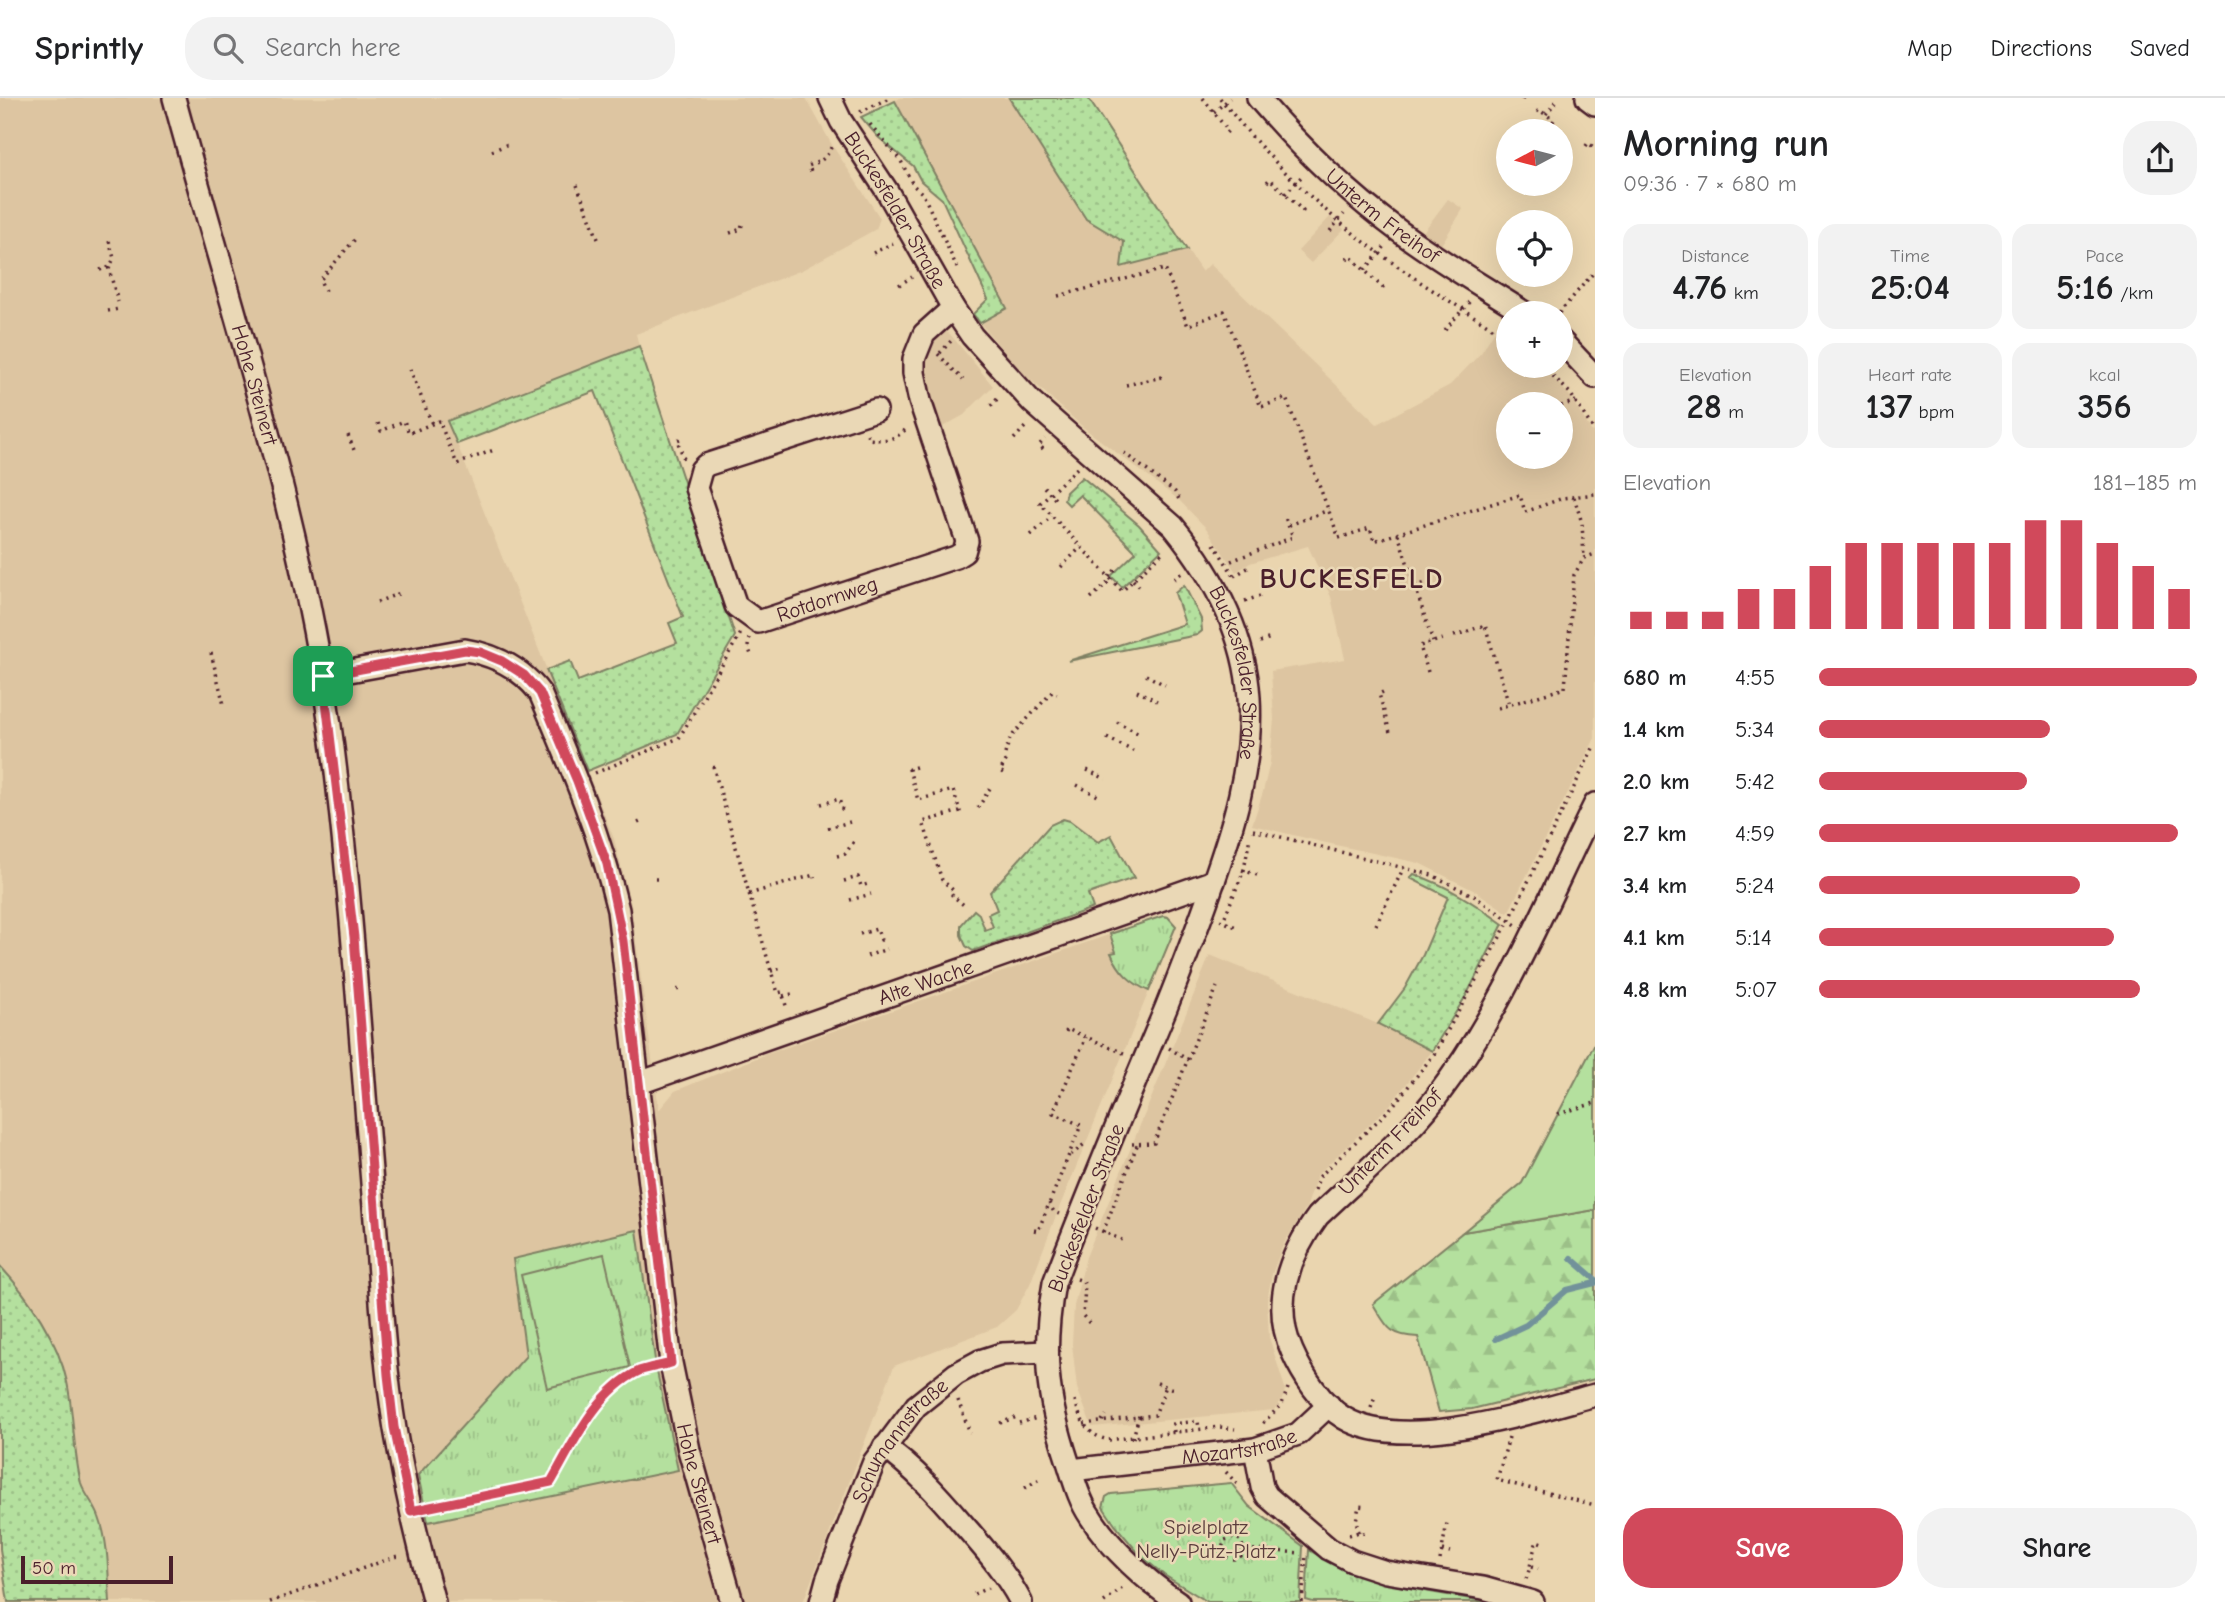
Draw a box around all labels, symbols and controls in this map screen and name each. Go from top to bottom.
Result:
search box [185,17,675,80]
text: Sprintly [35,29,143,67]
icon: search [209,29,247,67]
text: Search here [265,33,401,63]
text: Map [1907,34,1953,62]
text: Directions [1991,34,2092,62]
text: Saved [2130,34,2190,62]
north arrow [1496,119,1573,196]
map controls [1496,119,1573,469]
button: share [2123,121,2197,195]
text: Morning run [1623,122,1829,166]
street label: Buckesfelder Straße [839,127,952,293]
street label: Unterm Freihof [1321,164,1445,269]
text: 09:36 · 7 × 680 m [1623,170,1797,197]
button: locate [1496,210,1573,287]
text: Distance [1681,245,1749,267]
text: Time [1890,245,1930,267]
text: Pace [2086,245,2124,267]
text: 4.76 [1672,267,1727,308]
text: 25:04 [1870,267,1950,308]
text: 5:16 [2056,267,2114,308]
text: km [1727,282,1759,304]
text: /km [2114,282,2153,304]
button: + [1496,301,1573,378]
street label: Hohe Steinert [227,322,283,449]
text: Elevation [1679,364,1752,386]
text: Heart rate [1868,364,1952,386]
text: kcal [2089,364,2121,386]
text: 28 [1687,386,1722,427]
text: 137 [1865,386,1912,427]
text: 356 [2078,386,2132,427]
button: − [1496,392,1573,469]
text: m [1722,401,1744,423]
text: bpm [1912,401,1955,423]
text: Elevation [1623,469,1711,496]
text: 181–185 m [2093,469,2197,496]
district label: BUCKESFELD [1259,563,1445,595]
street label: Rotdornweg [774,572,881,627]
street label: Buckesfelder Straße [1204,582,1262,761]
pin [293,646,353,706]
icon: arrive [304,657,342,695]
text: 680 m [1623,664,1686,691]
text: 4:55 [1735,664,1775,691]
text: 1.4 km [1623,716,1685,743]
text: 5:34 [1735,716,1774,743]
text: 2.0 km [1623,768,1689,795]
text: 5:42 [1735,768,1775,795]
text: 2.7 km [1623,820,1687,847]
text: 4:59 [1735,820,1775,847]
text: 3.4 km [1623,872,1687,899]
text: 5:24 [1735,872,1775,899]
text: 4.1 km [1623,924,1685,951]
text: 5:14 [1735,924,1772,951]
street label: Alte Wache [875,954,977,1010]
text: 4.8 km [1623,976,1687,1003]
text: 5:07 [1735,976,1777,1003]
street label: Unterm Freihof [1333,1083,1447,1200]
street label: Buckesfelder Straße [1043,1120,1129,1296]
street label: Schumannstraße [847,1373,953,1506]
street label: Hohe Steinert [672,1421,727,1548]
street label: Mozartstraße [1180,1423,1300,1469]
button: Save [1623,1508,1903,1588]
button: Share [1917,1508,2197,1588]
park label: Spielplatz Nelly-Pütz-Platz [1136,1515,1276,1563]
scale bar [21,1553,173,1585]
text: 50 m [32,1557,76,1579]

